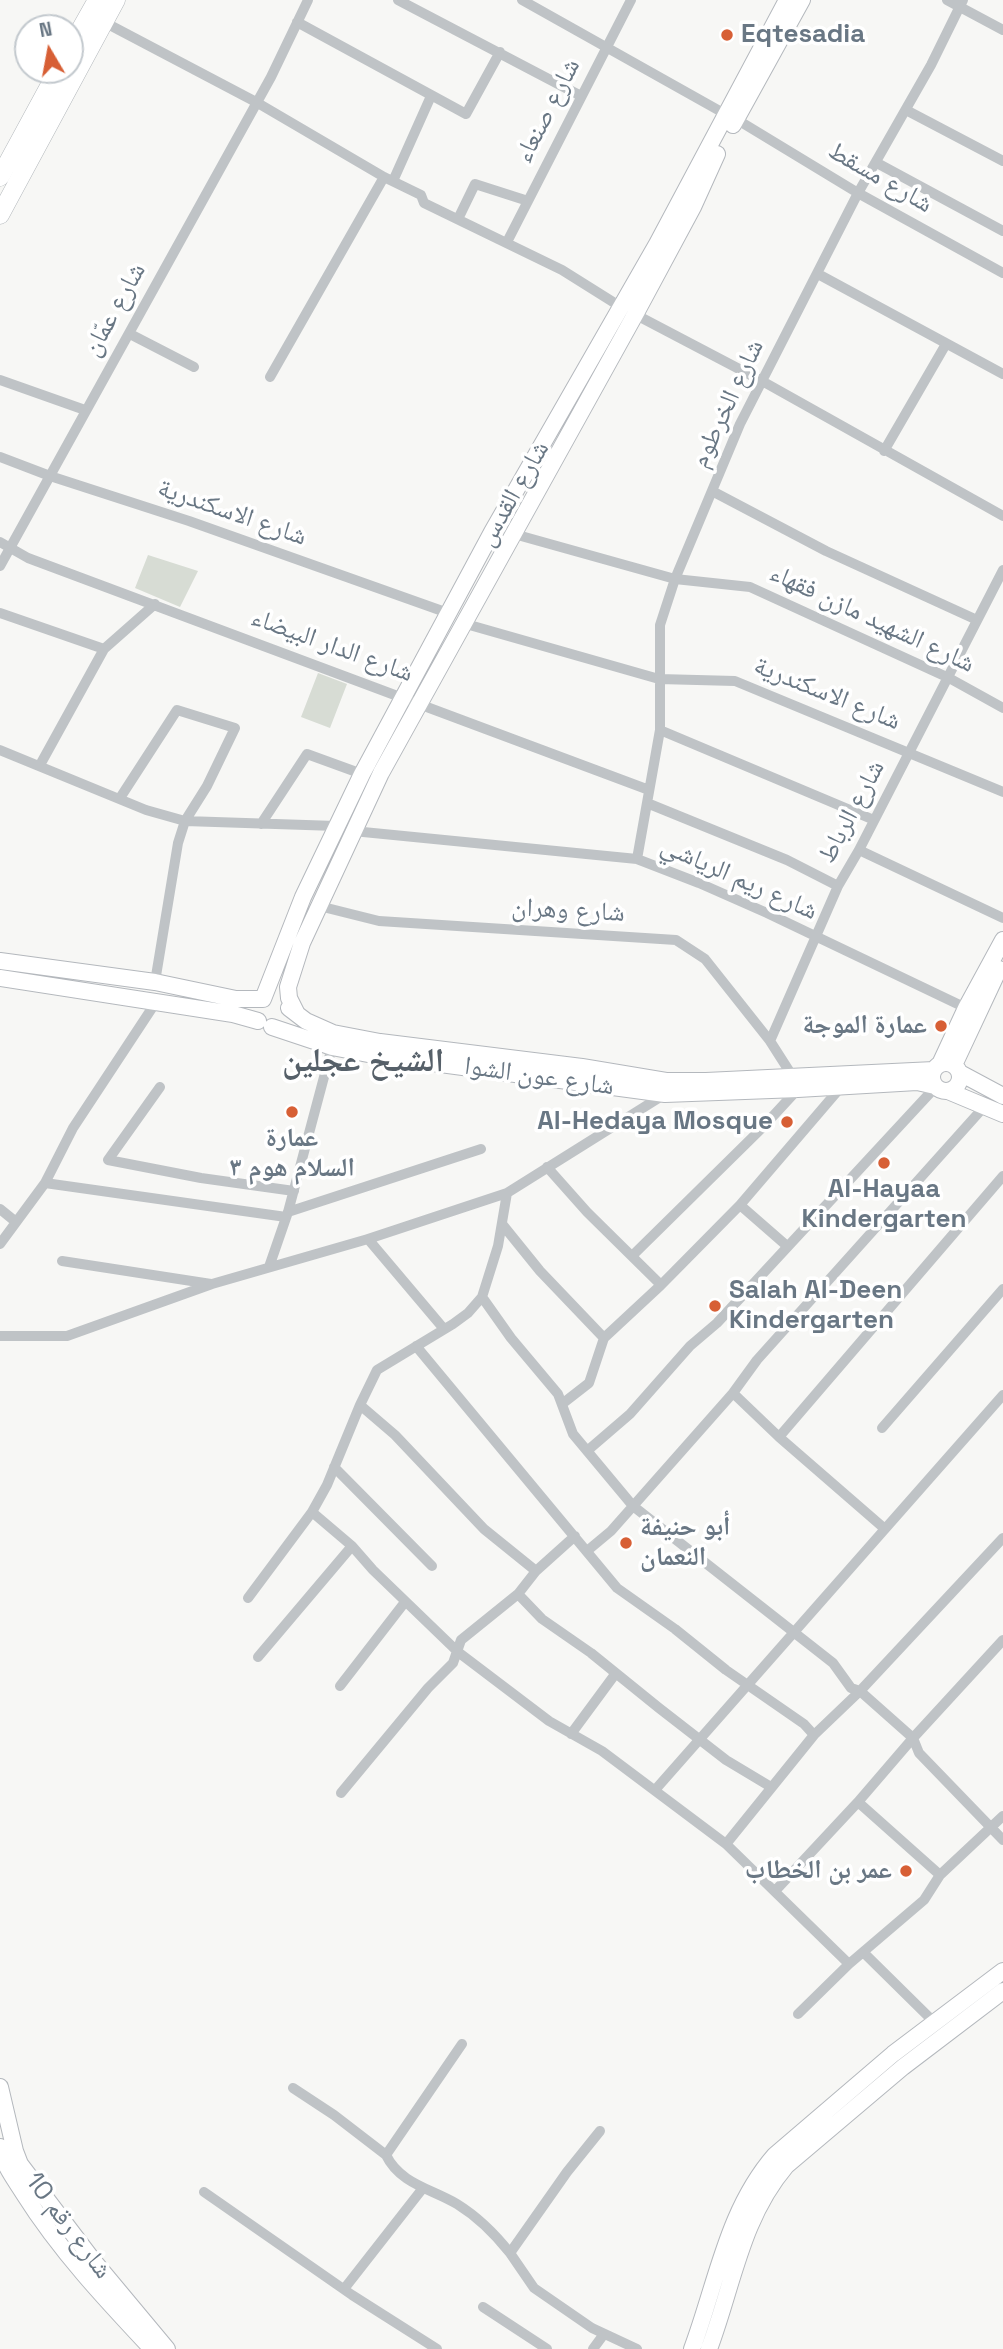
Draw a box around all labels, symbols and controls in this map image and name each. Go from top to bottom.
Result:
north arrow [14,14,84,84]
text: N [37,16,54,43]
place label: Eqtesadia [741,19,865,51]
marker: Eqtesadia [719,27,735,43]
street label: شارع صنعاء [508,54,588,168]
street label: شارع مسقط [822,136,938,220]
street label: شارع عمّان [77,258,153,362]
street label: شارع الخرطوم [685,335,771,473]
street label: شارع القدس [471,436,557,552]
street label: شارع الاسكندرية [153,473,311,553]
street label: شارع الشهيد مازن فقهاء [765,558,979,680]
street label: شارع الدار البيضاء [247,602,417,690]
street label: شارع الاسكندرية [749,650,905,738]
street label: شارع الرباط [812,755,892,869]
street label: شارع ريم الرياشي [656,831,822,927]
street label: شارع وهران [511,892,625,930]
place label: عمارة الموجة [802,1010,927,1042]
marker: عمارة الموجة [933,1018,949,1034]
district label: الشيخ عجلين [282,1042,444,1082]
street label: شارع عون الشوا [462,1051,616,1103]
marker: عمارة السلام هوم ٣ [284,1104,300,1120]
place label: Al-Hedaya Mosque [537,1106,773,1138]
marker: Al-Hedaya Mosque [779,1114,795,1130]
place label: عمارة السلام هوم ٣ [229,1123,355,1184]
marker: Al-Hayaa Kindergarten [876,1155,892,1171]
place label: Al-Hayaa Kindergarten [802,1174,966,1236]
place label: Salah Al-Deen Kindergarten [729,1275,902,1336]
marker: Salah Al-Deen Kindergarten [707,1298,723,1314]
place label: أبو حنيفة النعمان [640,1512,730,1574]
marker: أبو حنيفة النعمان [618,1535,634,1551]
place label: عمر بن الخطاب [745,1855,892,1887]
marker: عمر بن الخطاب [898,1863,914,1879]
street label: شارع رقم 10 [18,2167,118,2285]

